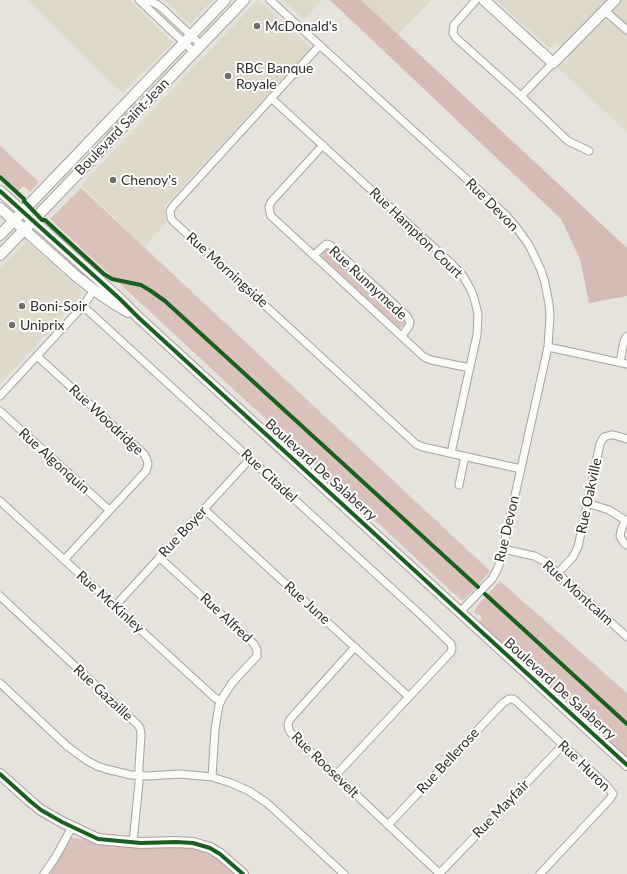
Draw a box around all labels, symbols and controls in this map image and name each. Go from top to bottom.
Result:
place label: McDonald's [265,18,338,34]
marker: McDonald's [252,21,262,31]
place label: RBC Banque Royale [236,60,314,92]
marker: RBC Banque Royale [223,71,233,81]
street label: Boulevard Saint-Jean [71,75,173,179]
place label: Chenoy's [121,172,177,188]
marker: Chenoy's [108,175,118,185]
street label: Rue Devon [462,175,522,235]
street label: Rue Hampton Court [366,184,466,282]
street label: Rue Morningside [183,229,271,311]
street label: Rue Runnymede [326,243,410,323]
place label: Boni-Soir [30,298,87,314]
marker: Boni-Soir [17,301,27,311]
place label: Uniprix [20,317,65,333]
marker: Uniprix [7,320,17,330]
street label: Rue Woodridge [65,381,147,459]
street label: Boulevard De Salaberry [262,415,380,525]
street label: Rue Algonquin [15,425,93,497]
street label: Rue Citadel [237,446,301,506]
street label: Rue Oakville [573,457,605,535]
street label: Rue Devon [491,494,523,564]
street label: Rue Boyer [155,503,211,561]
street label: Rue Montcalm [539,557,617,629]
street label: Rue McKinley [73,567,147,637]
street label: Rue June [281,578,333,628]
street label: Rue Alfred [197,590,255,646]
street label: Boulevard De Salaberry [501,634,619,744]
street label: Rue Gazaille [70,661,136,725]
street label: Rue Bellerose [413,725,483,797]
street label: Rue Roosevelt [288,729,362,801]
street label: Rue Huron [554,737,614,795]
street label: Rue Mayfair [469,776,533,842]

